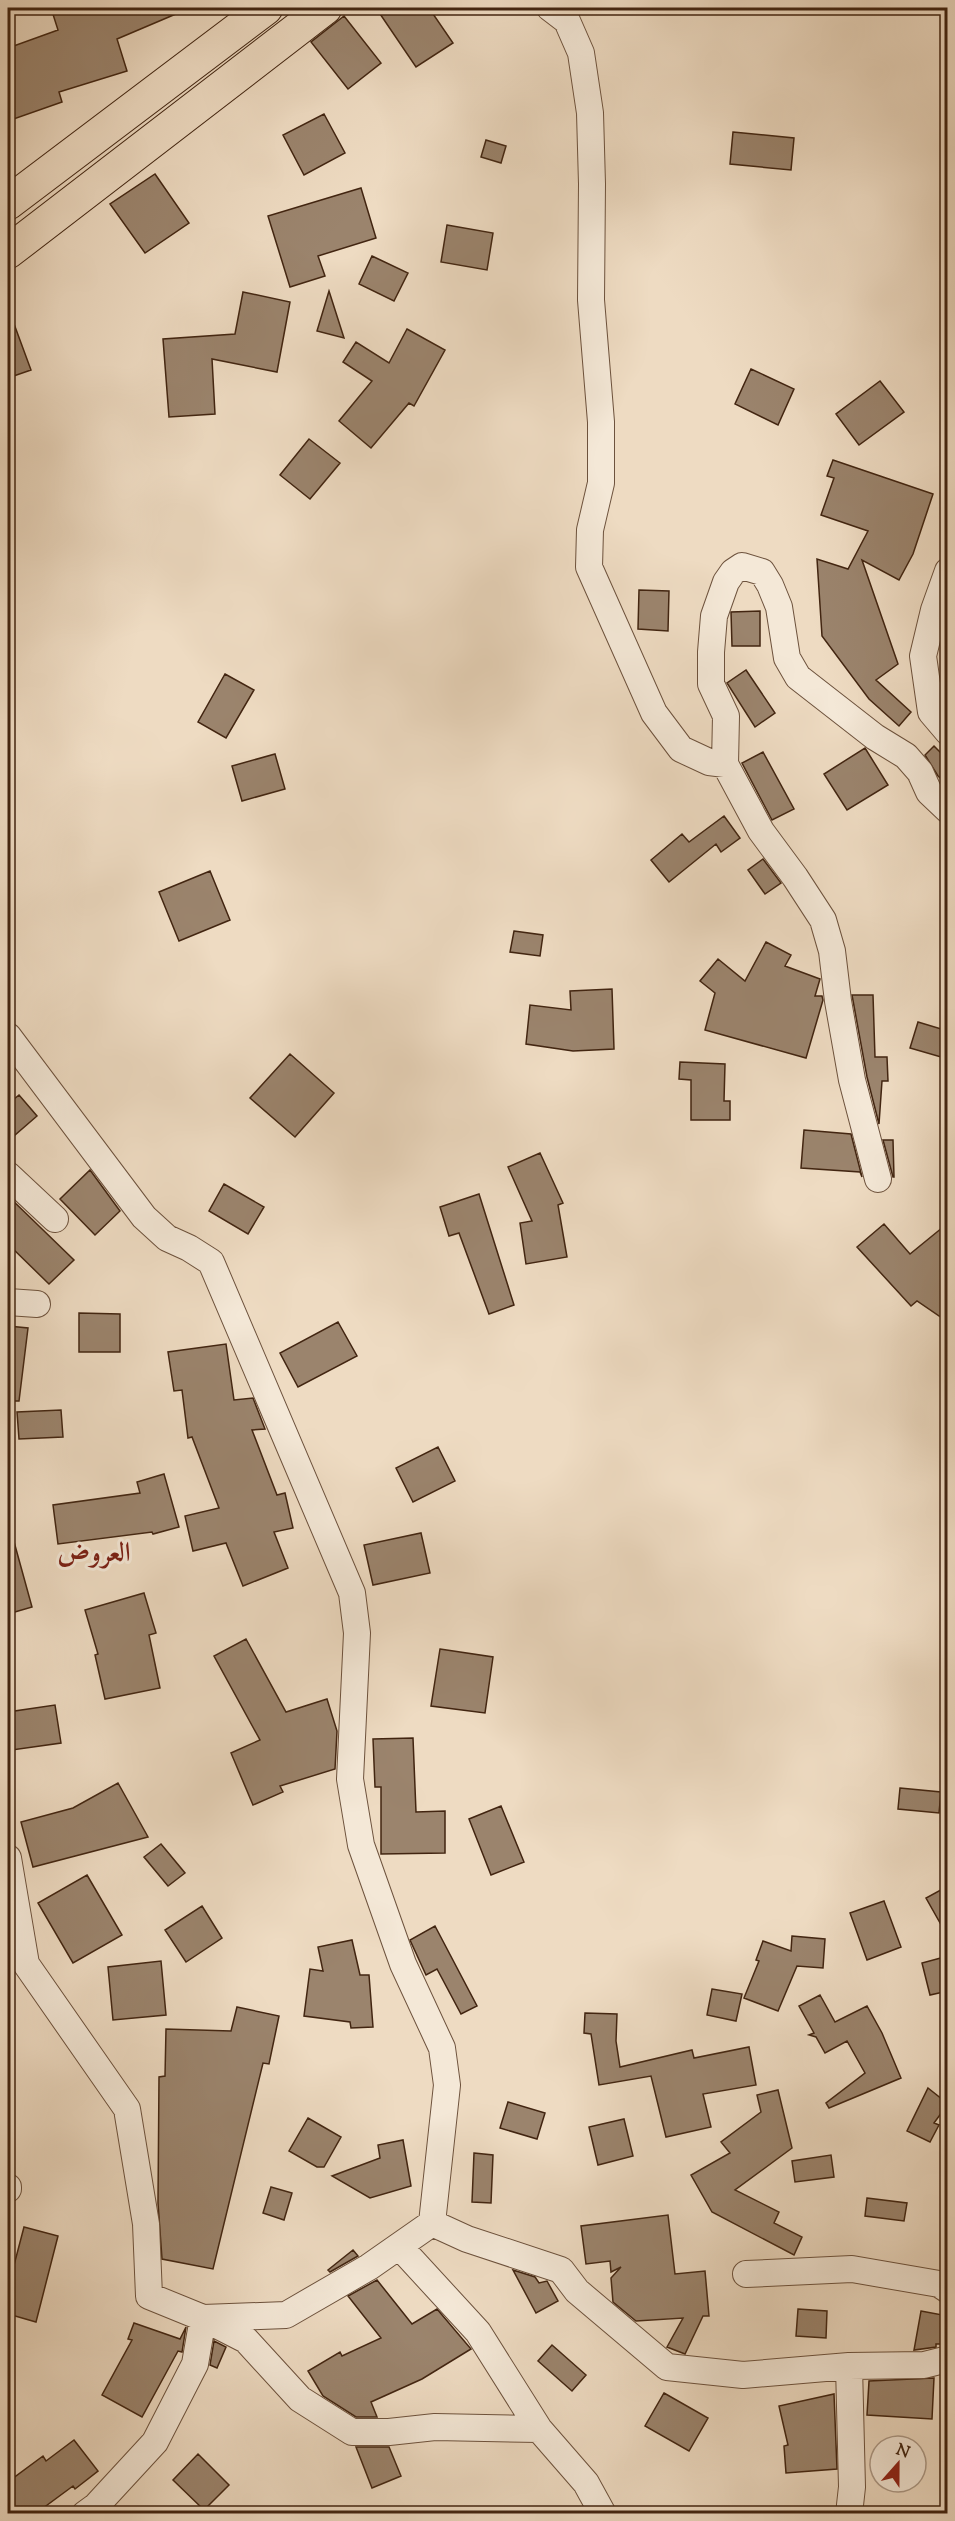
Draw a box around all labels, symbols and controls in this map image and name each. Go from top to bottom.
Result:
district label: العروض [57,1535,131,1574]
north arrow [868,2434,928,2494]
text: N [892,2439,913,2465]

